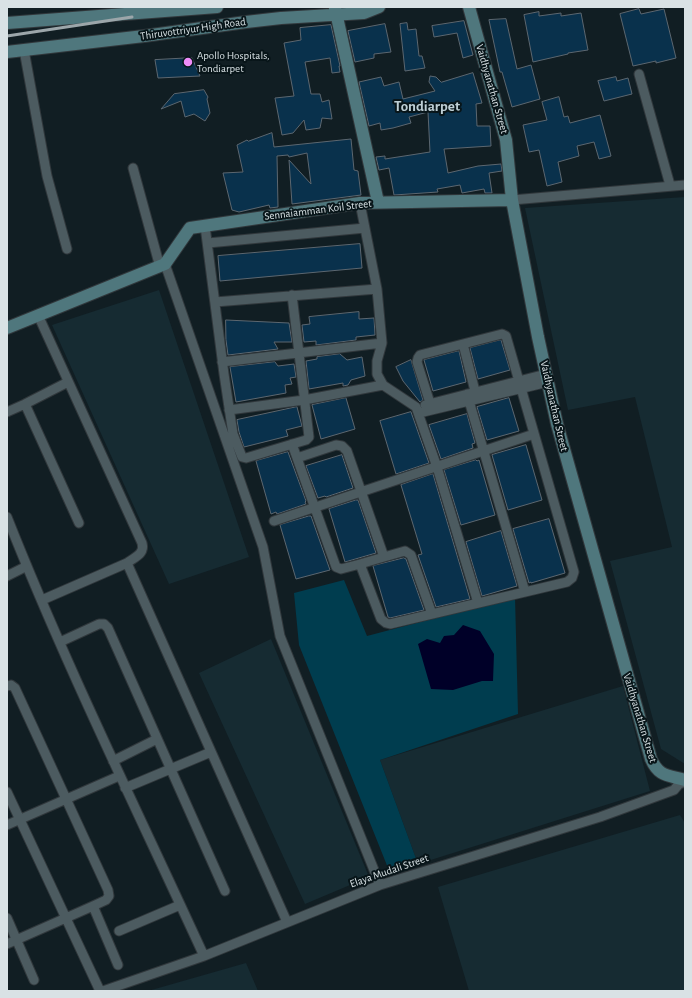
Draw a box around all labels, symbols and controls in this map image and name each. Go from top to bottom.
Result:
street label: Thiruvottriyur High Road [139,15,247,43]
street label: Vaidhyanathan Street [473,43,511,135]
place label: Apollo Hospitals, Tondiarpet [197,49,270,75]
marker: Apollo Hospitals, Tondiarpet [182,56,194,68]
district label: Tondiarpet [394,97,460,115]
street label: Sennaiamman Koil Street [263,197,373,223]
street label: Vaidhyanathan Street [537,359,571,453]
street label: Vaidhyanathan Street [620,672,660,764]
street label: Elaya Mudali Street [348,851,430,891]

